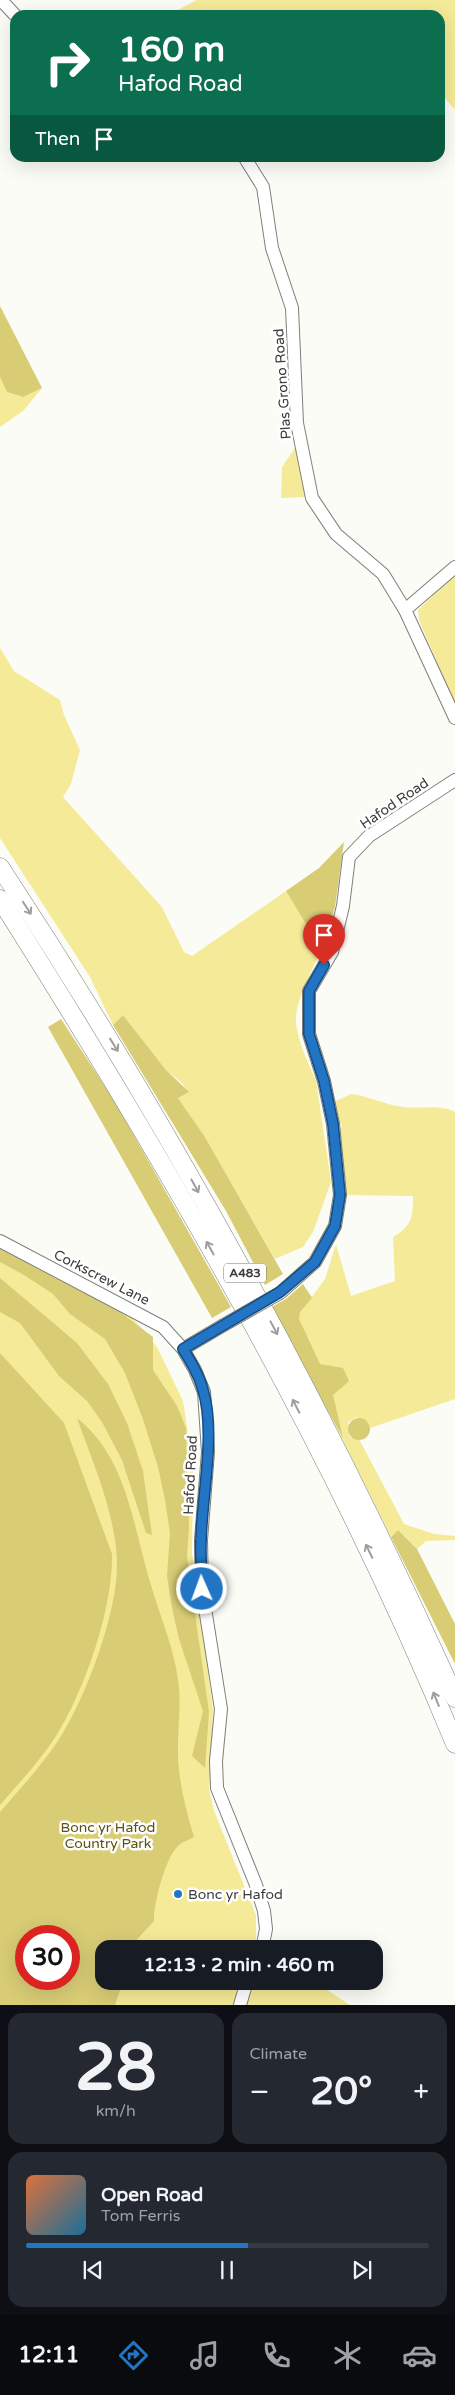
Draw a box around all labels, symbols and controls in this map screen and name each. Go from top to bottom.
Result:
text: 160 m [118,29,225,71]
icon: right [35,30,100,95]
text: Hafod Road [118,71,243,97]
icon: arrive [90,125,118,153]
text: Then [35,128,80,150]
street label: Plas Grono Road [270,328,295,440]
street label: Hafod Road [357,774,432,833]
one-way arrow [22,901,32,915]
pin [303,914,345,965]
icon: arrive [310,921,338,949]
one-way arrow [109,1038,119,1052]
one-way arrow [191,1178,201,1192]
one-way arrow [204,1242,214,1256]
street label: Corkscrew Lane [51,1246,153,1309]
road number: A483 [224,1264,266,1282]
one-way arrow [270,1320,279,1335]
one-way arrow [290,1400,300,1414]
street label: Hafod Road [180,1435,201,1515]
one-way arrow [364,1544,373,1559]
position arrow [175,1562,227,1614]
one-way arrow [431,1692,441,1707]
park label: Bonc yr Hafod Country Park [61,1819,155,1852]
place label: Bonc yr Hafod [188,1886,283,1903]
marker: Bonc yr Hafod [172,1888,184,1900]
speed limit sign: 30 [15,1925,80,1990]
text: 12:13 · 2 min · 460 m [143,1954,335,1976]
text: 28 [75,2029,157,2108]
text: Climate [250,2044,307,2064]
text: 20° [310,2069,372,2115]
text: − [250,2075,269,2109]
text: + [413,2075,429,2109]
text: km/h [96,2101,136,2121]
text: Open Road [101,2184,203,2206]
text: Tom Ferris [101,2206,180,2226]
icon: previous [79,2256,107,2284]
icon: pause [213,2256,241,2284]
icon: next [348,2256,376,2284]
icon: directions [116,2338,151,2373]
icon: music [187,2338,222,2373]
icon: phone [259,2338,294,2373]
icon: climate [330,2338,365,2373]
icon: car [402,2338,437,2373]
text: 12:11 [18,2342,79,2368]

